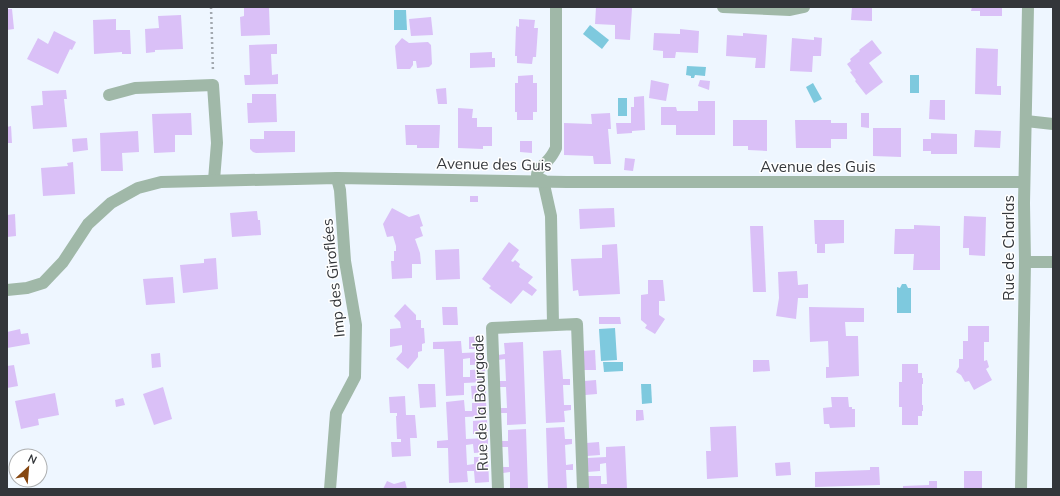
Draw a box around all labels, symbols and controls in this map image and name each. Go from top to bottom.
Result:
street label: Avenue des Guis [436,153,552,175]
street label: Avenue des Guis [760,157,876,176]
street label: Rue de Charlas [999,195,1018,301]
street label: Imp des Giroflées [317,218,349,338]
street label: Rue de la Bourgade [468,334,492,472]
north arrow [8,448,48,488]
text: N [26,451,39,467]

